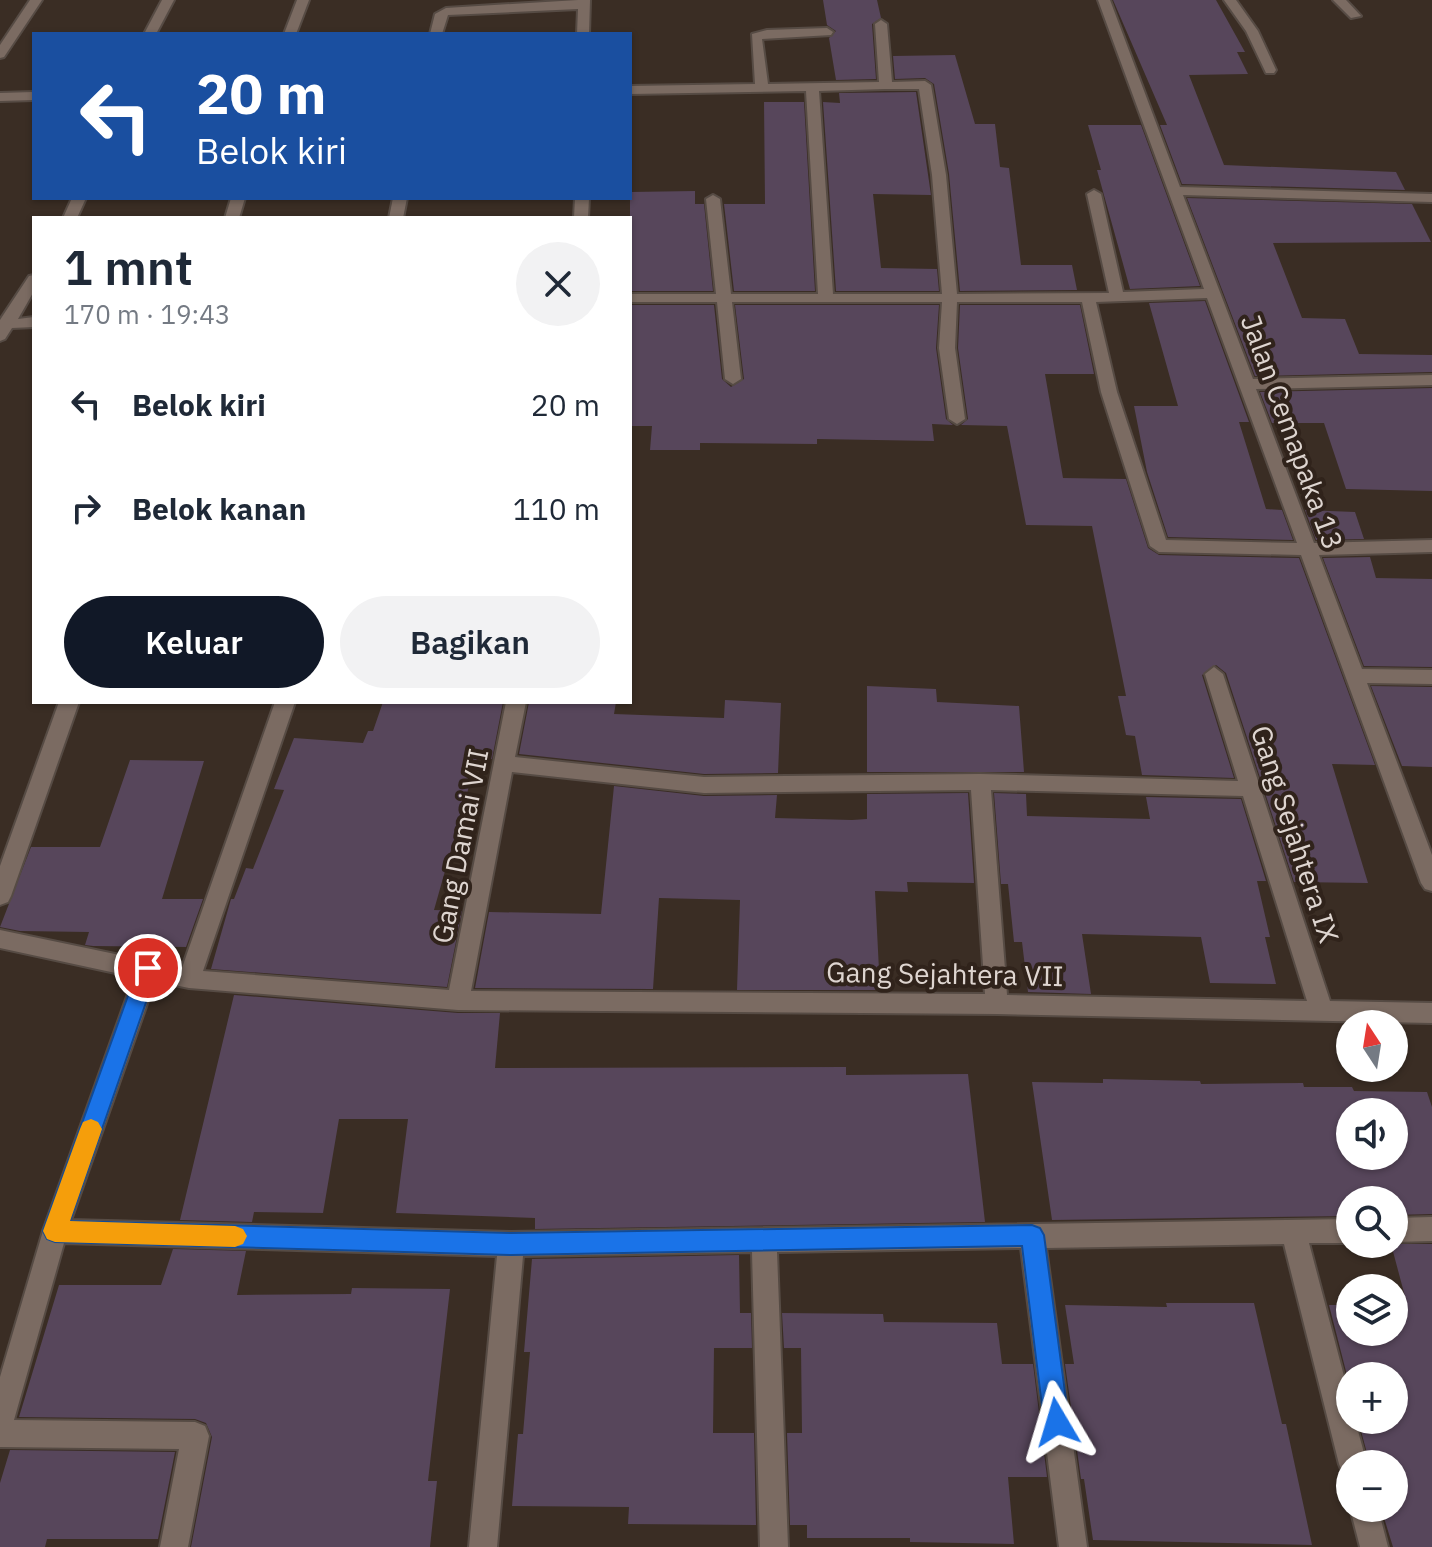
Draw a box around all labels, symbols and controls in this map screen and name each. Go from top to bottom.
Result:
text: 20 m [196,57,326,129]
icon: left [64,64,168,168]
text: Belok kiri [196,127,347,174]
text: 1 mnt [64,236,193,298]
button: close [516,242,600,326]
text: 170 m · 19:43 [64,297,230,331]
street label: Jalan Cemapaka 13 [1233,309,1352,554]
icon: left [64,382,108,426]
text: Belok kiri [132,385,266,424]
text: 20 m [531,385,600,424]
icon: right [64,486,108,530]
text: Belok kanan [132,489,306,528]
text: 110 m [513,489,600,528]
button: Keluar [64,596,324,688]
button: Bagikan [340,596,600,688]
street label: Gang Sejahtera IX [1243,720,1348,947]
street label: Gang Damai VII [422,745,497,947]
pin [114,934,182,1002]
icon: arrive [126,946,170,990]
street label: Gang Sejahtera VII [826,953,1064,994]
north arrow [1336,1010,1408,1082]
map controls [1336,1010,1408,1522]
button: sound [1336,1098,1408,1170]
button: search [1336,1186,1408,1258]
button: layers [1336,1274,1408,1346]
button: + [1336,1362,1408,1434]
position arrow [1015,1380,1099,1464]
button: − [1336,1450,1408,1522]

